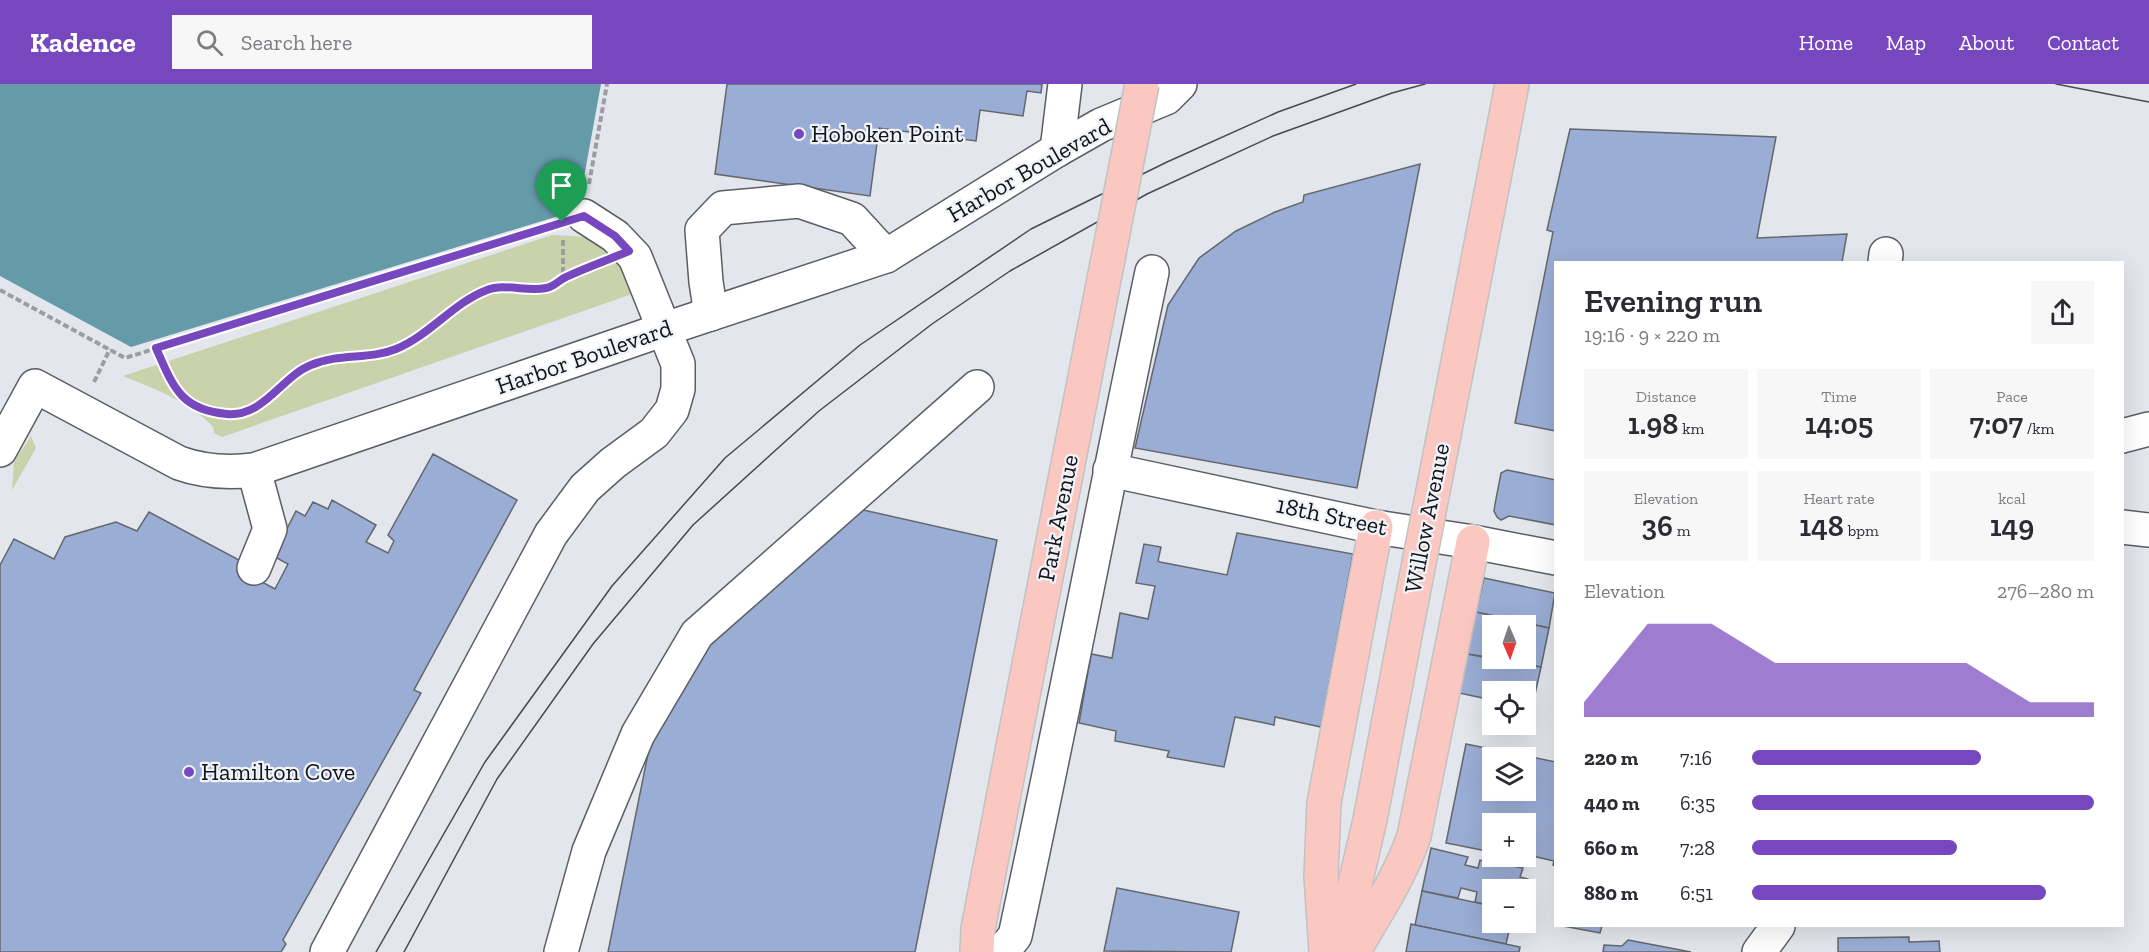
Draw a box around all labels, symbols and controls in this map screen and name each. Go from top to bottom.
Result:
search box [172,15,592,69]
text: Kadence [30,26,136,59]
icon: search [193,26,226,59]
text: Search here [241,29,352,56]
text: Home [1799,30,1853,55]
text: Map [1886,30,1926,55]
text: About [1959,30,2014,55]
text: Contact [2047,30,2119,55]
street label: Harbor Boulevard [942,111,1116,228]
place label: Hoboken Point [811,119,964,148]
marker: Hoboken Point [792,127,806,141]
pin [536,160,587,222]
icon: arrive [545,169,578,202]
text: Evening run [1584,281,1762,320]
button: share [2031,281,2094,344]
street label: Harbor Boulevard [492,313,676,400]
text: 19:16 · 9 × 220 m [1584,323,1720,347]
text: Distance [1636,387,1696,406]
text: Time [1821,387,1857,406]
text: Pace [1996,387,2028,406]
text: 1.98 [1628,406,1679,442]
text: 14:05 [1805,406,1873,442]
text: 7:07 [1970,406,2023,442]
text: km [1679,419,1704,438]
text: /km [2023,419,2054,438]
street label: Willow Avenue [1398,440,1455,595]
street label: Park Avenue [1031,452,1084,584]
text: Elevation [1634,489,1698,508]
text: Heart rate [1803,489,1875,508]
text: kcal [1998,489,2026,508]
street label: 18th Street [1274,490,1390,541]
text: 36 [1642,508,1673,544]
text: 148 [1799,508,1844,544]
text: 149 [1990,508,2034,544]
text: m [1673,521,1690,540]
text: bpm [1844,521,1879,540]
text: Elevation [1584,579,1665,603]
text: 276–280 m [1997,579,2094,603]
north arrow [1482,615,1536,669]
map controls [1482,615,1536,933]
button: locate [1482,681,1536,735]
text: 220 m [1584,746,1638,770]
text: 7:16 [1680,746,1712,770]
button: layers [1482,747,1536,801]
place label: Hamilton Cove [201,757,355,786]
marker: Hamilton Cove [182,765,196,779]
text: 440 m [1584,791,1640,815]
text: 6:35 [1680,791,1715,815]
button: + [1482,813,1536,867]
text: 660 m [1584,836,1638,860]
text: 7:28 [1680,836,1715,860]
button: − [1482,879,1536,933]
text: 880 m [1584,881,1638,905]
text: 6:51 [1680,881,1713,905]

